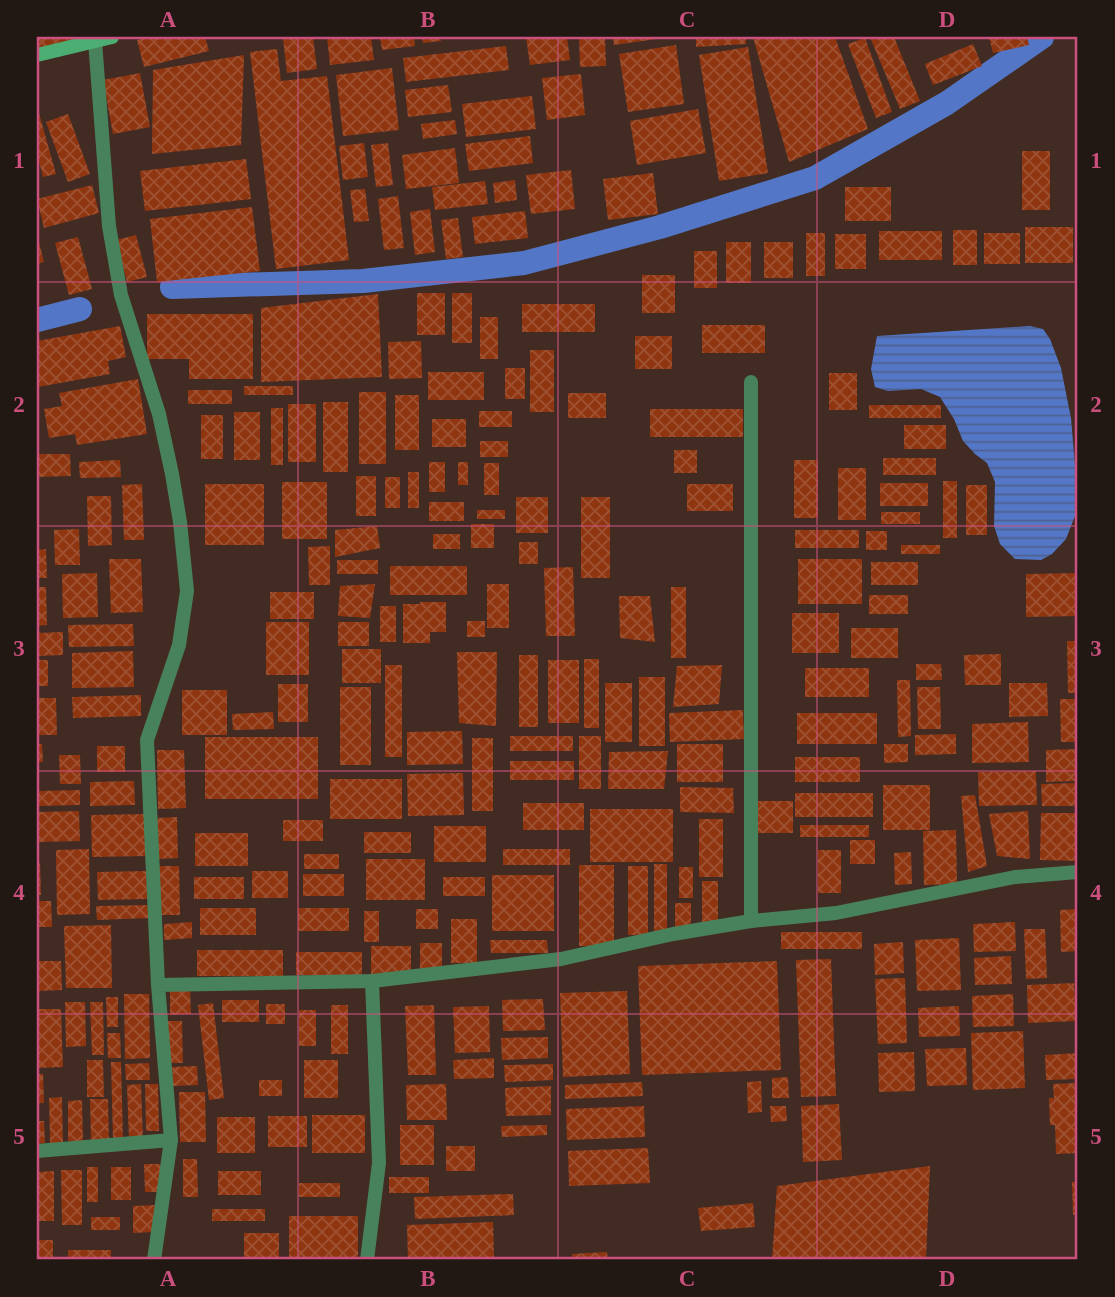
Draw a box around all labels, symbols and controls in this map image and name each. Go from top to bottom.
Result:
text: A [160,7,177,32]
text: B [420,7,436,32]
text: C [679,7,695,32]
text: D [939,7,955,32]
text: 1 [13,148,25,173]
text: 1 [1090,148,1102,173]
text: 2 [13,392,25,417]
text: 2 [1090,392,1102,417]
text: 3 [13,636,25,661]
text: 3 [1090,636,1102,661]
text: 4 [13,880,25,905]
text: 4 [1090,880,1102,905]
text: 5 [13,1124,25,1149]
text: 5 [1090,1124,1102,1149]
text: A [160,1266,177,1291]
text: B [420,1266,436,1291]
text: C [679,1266,695,1291]
text: D [939,1266,955,1291]

